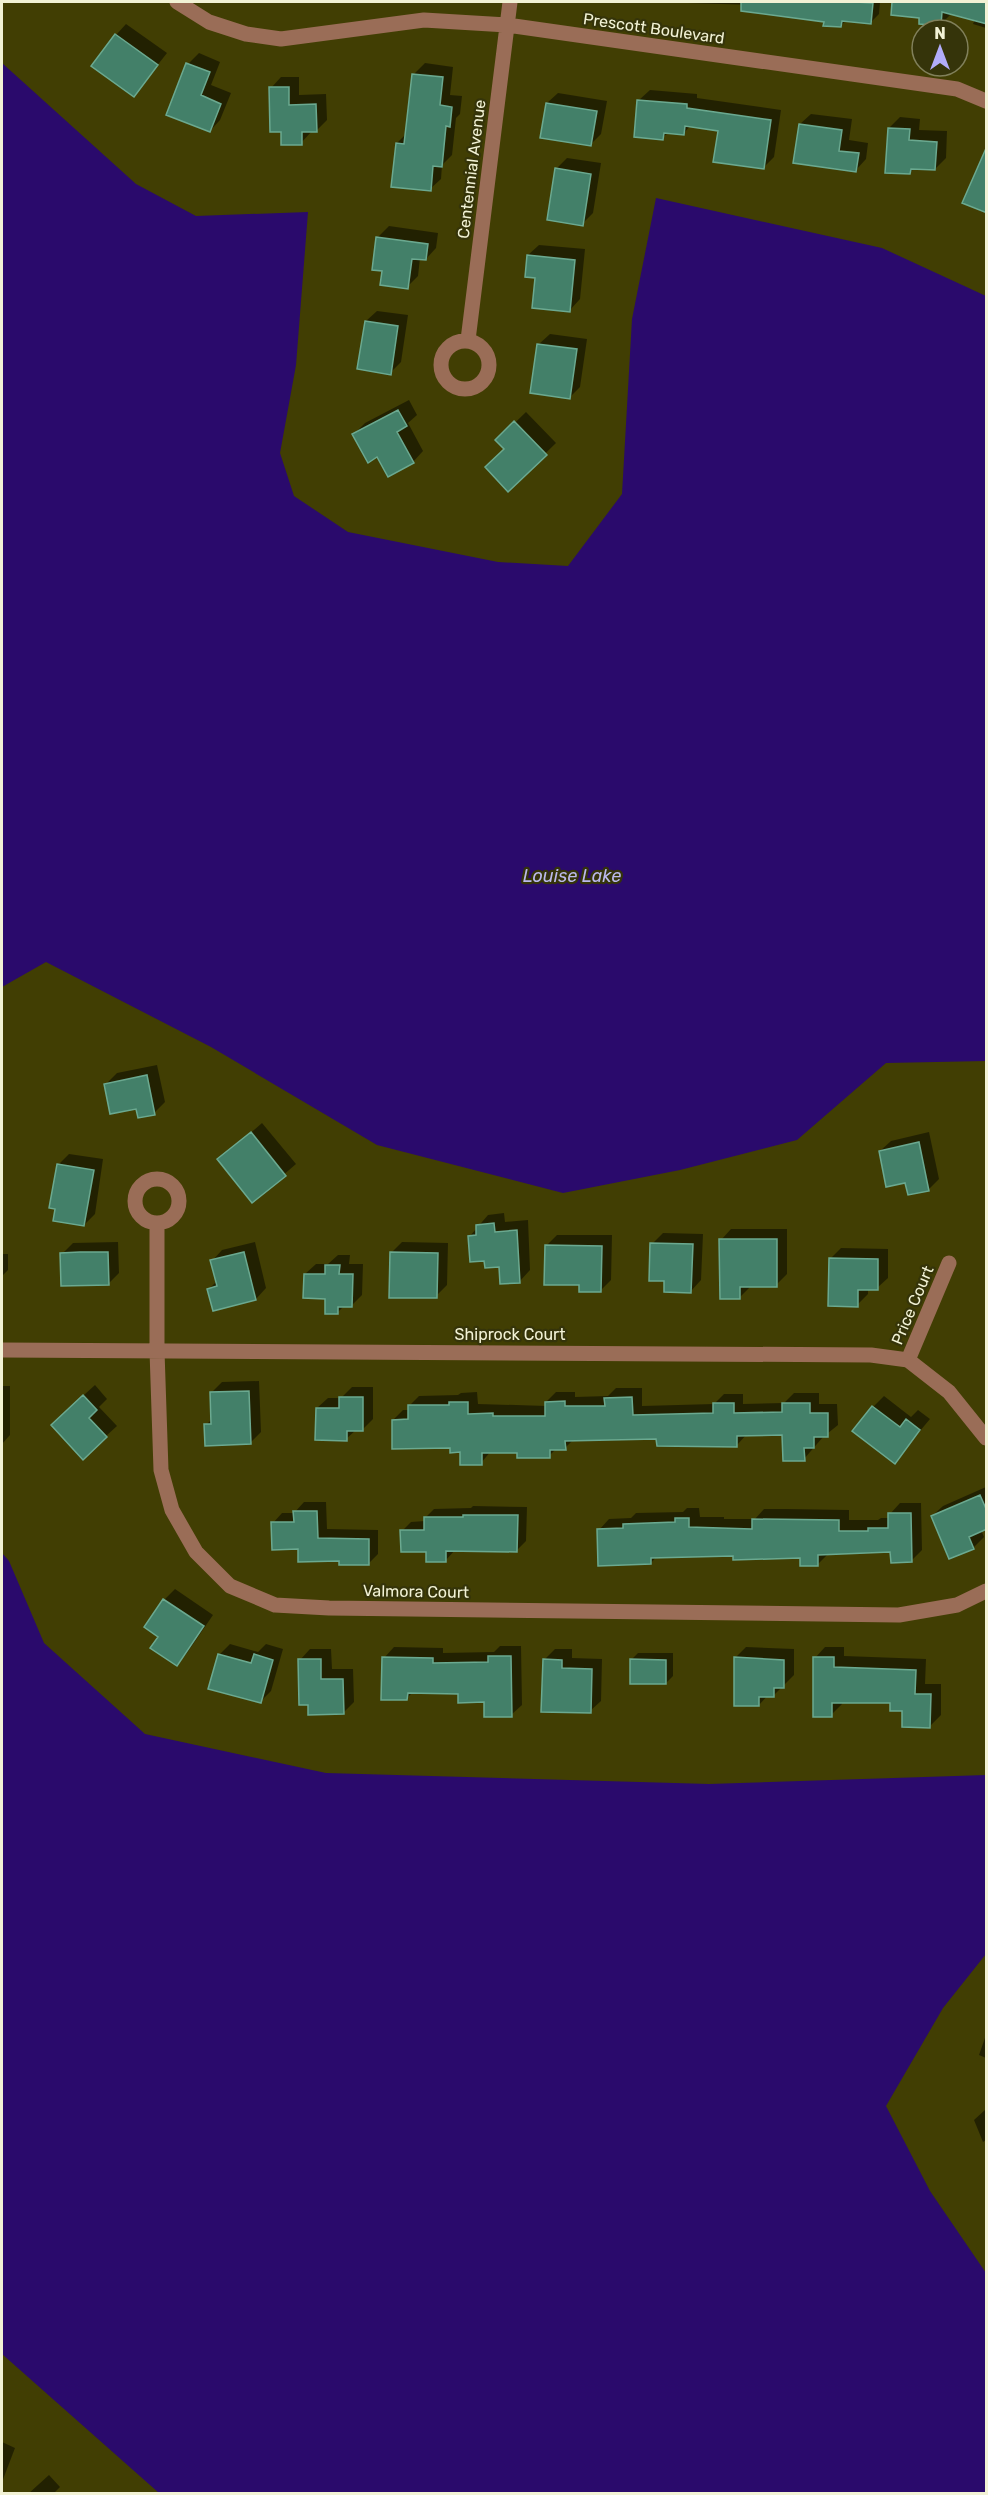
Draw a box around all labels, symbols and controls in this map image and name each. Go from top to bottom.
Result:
street label: Prescott Boulevard [582,9,726,48]
north arrow [910,18,970,78]
text: N [934,24,946,43]
street label: Centennial Avenue [454,98,489,240]
water label: Louise Lake [523,865,621,887]
street label: Price Court [887,1263,938,1347]
street label: Shiprock Court [455,1325,565,1344]
street label: Valmora Court [363,1581,469,1602]

